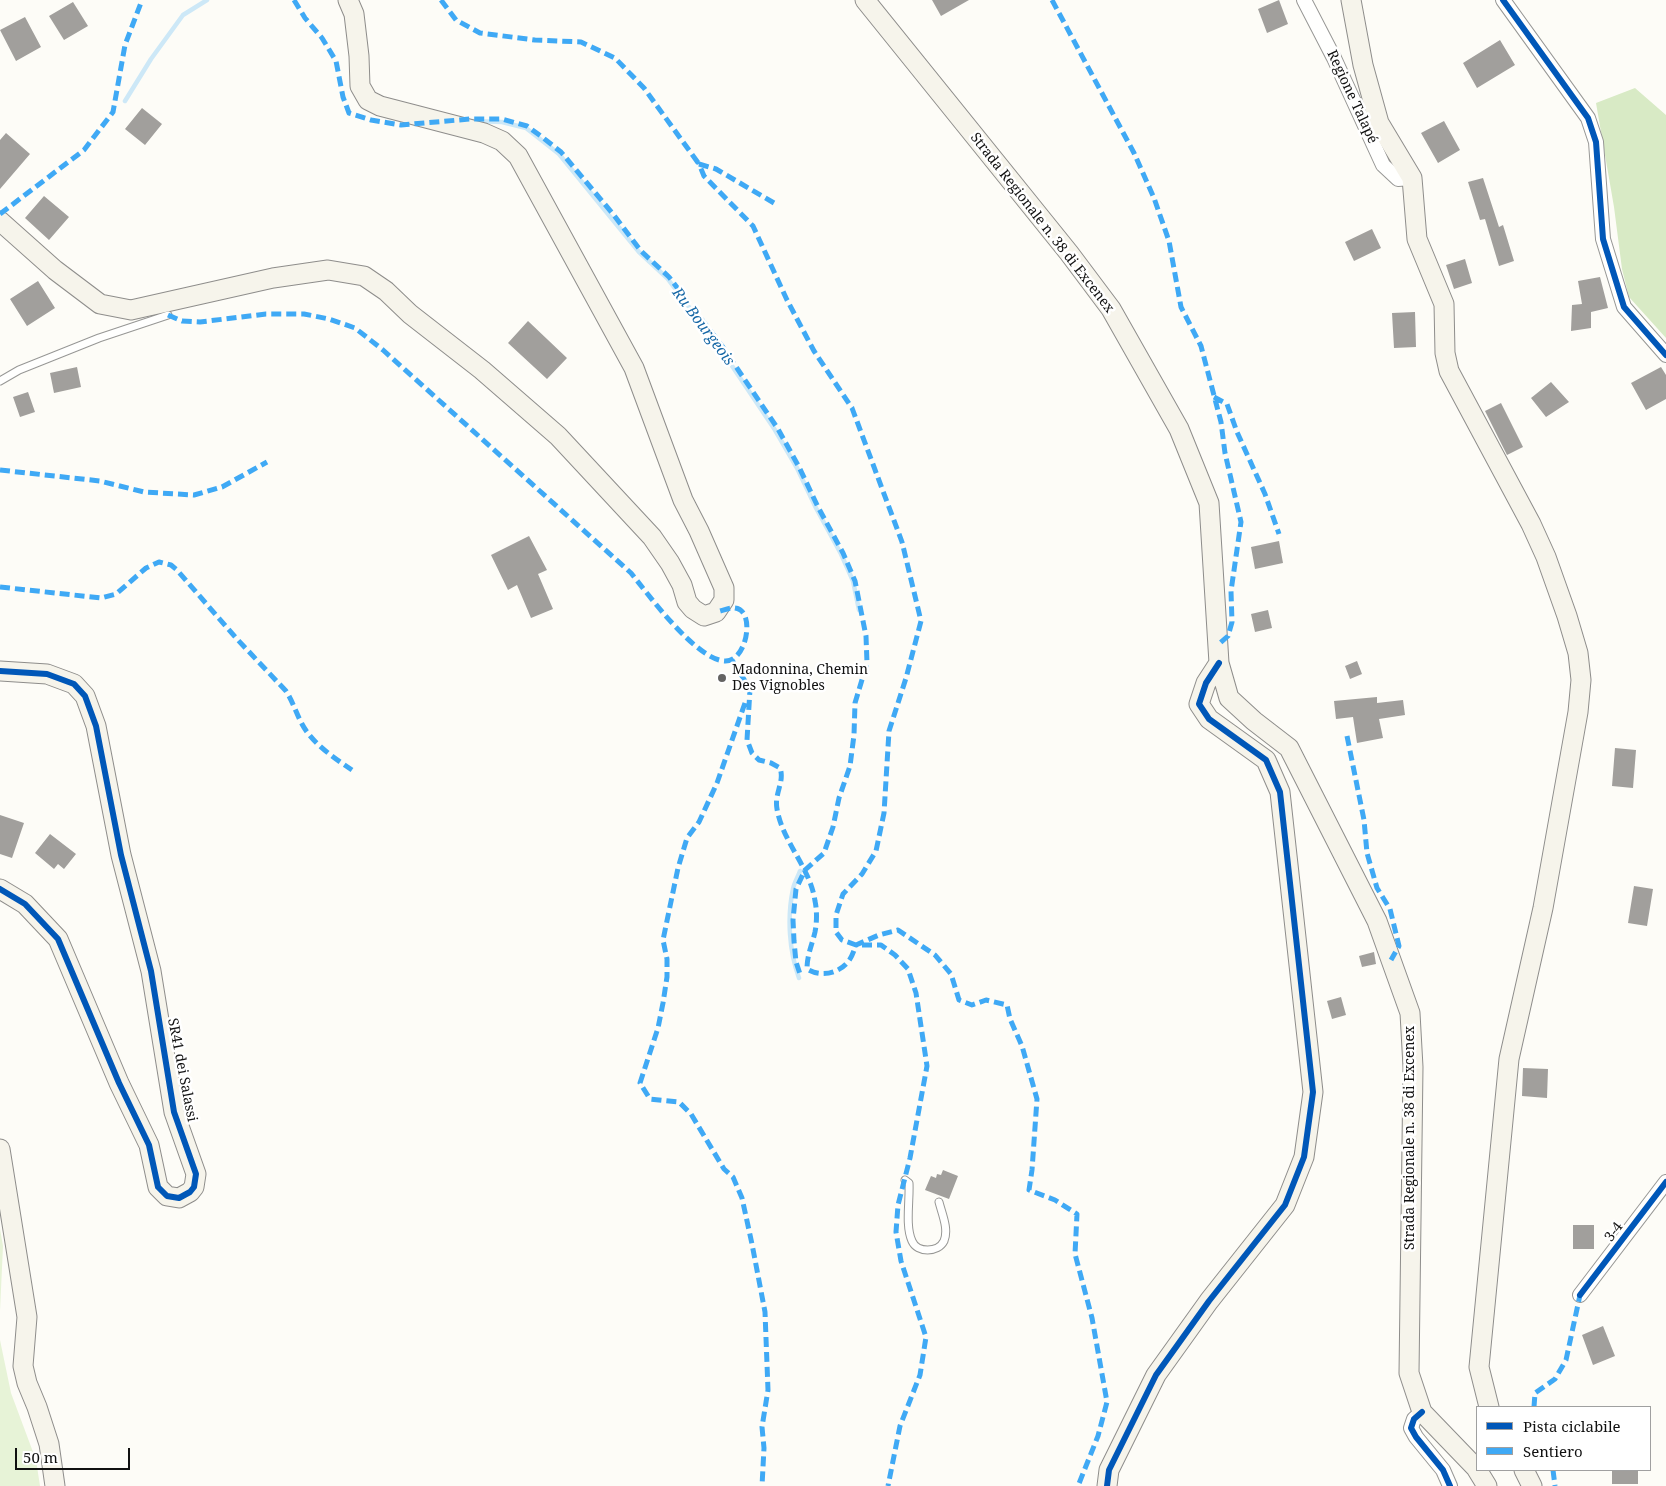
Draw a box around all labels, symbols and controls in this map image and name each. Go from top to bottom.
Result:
street label: Regione Talapé [1323,48,1381,146]
street label: Strada Regionale n. 38 di Excenex [966,130,1118,316]
water label: Ru Bourgeois [668,285,738,369]
place label: Madonnina, Chemin Des Vignobles [732,662,868,694]
marker: Madonnina, Chemin Des Vignobles [716,672,728,684]
street label: SR41 dei Salassi [164,1017,200,1123]
street label: Strada Regionale n. 38 di Excenex [1402,1026,1418,1250]
street label: 3-4 [1601,1219,1627,1245]
legend [1476,1406,1651,1471]
text: Pista ciclabile [1523,1416,1621,1436]
scale bar [18,1438,132,1470]
text: Sentiero [1523,1441,1583,1461]
text: 50 m [23,1447,58,1467]

